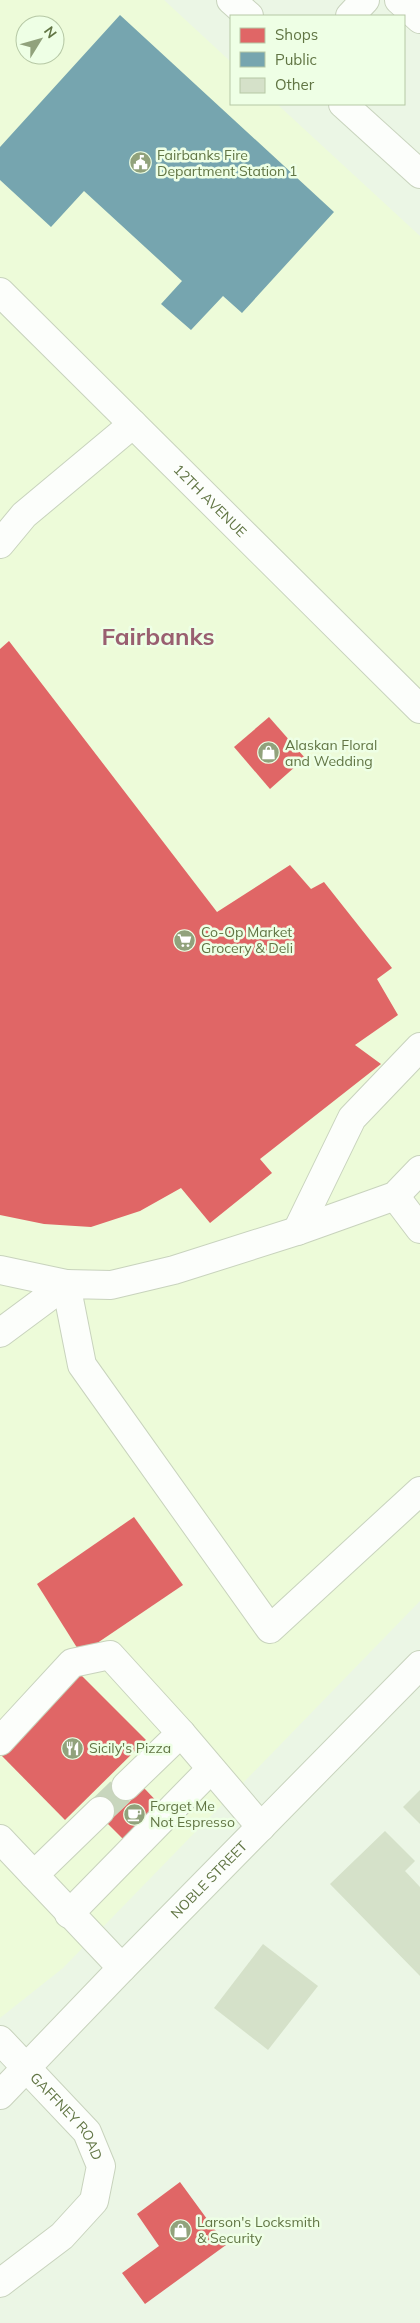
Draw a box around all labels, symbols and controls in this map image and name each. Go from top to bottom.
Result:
north arrow [15,15,65,65]
legend [230,15,405,105]
text: N [40,23,61,42]
text: Shops [275,25,318,44]
text: Public [275,50,317,69]
text: Other [275,75,315,94]
place label: Fairbanks Fire Department Station 1 [157,146,297,180]
public building icon: Fairbanks Fire Department Station 1 [129,151,153,175]
street label: 12TH AVENUE [170,460,251,541]
district label: Fairbanks [101,621,215,651]
place label: Alaskan Floral and Wedding [285,736,377,770]
shop icon: Alaskan Floral and Wedding [257,741,281,765]
place label: Co-Op Market Grocery & Deli [201,923,293,957]
supermarket icon: Co-Op Market Grocery & Deli [173,928,197,952]
restaurant icon: Sicily's Pizza [61,1736,85,1760]
place label: Sicily's Pizza [89,1739,171,1757]
place label: Forget Me Not Espresso [150,1797,235,1831]
cafe icon: Forget Me Not Espresso [122,1802,146,1826]
street label: NOBLE STREET [167,1837,251,1922]
street label: GAFFNEY ROAD [26,2069,107,2163]
place label: Larson's Locksmith & Security [197,2213,320,2247]
shop icon: Larson's Locksmith & Security [169,2218,193,2242]

